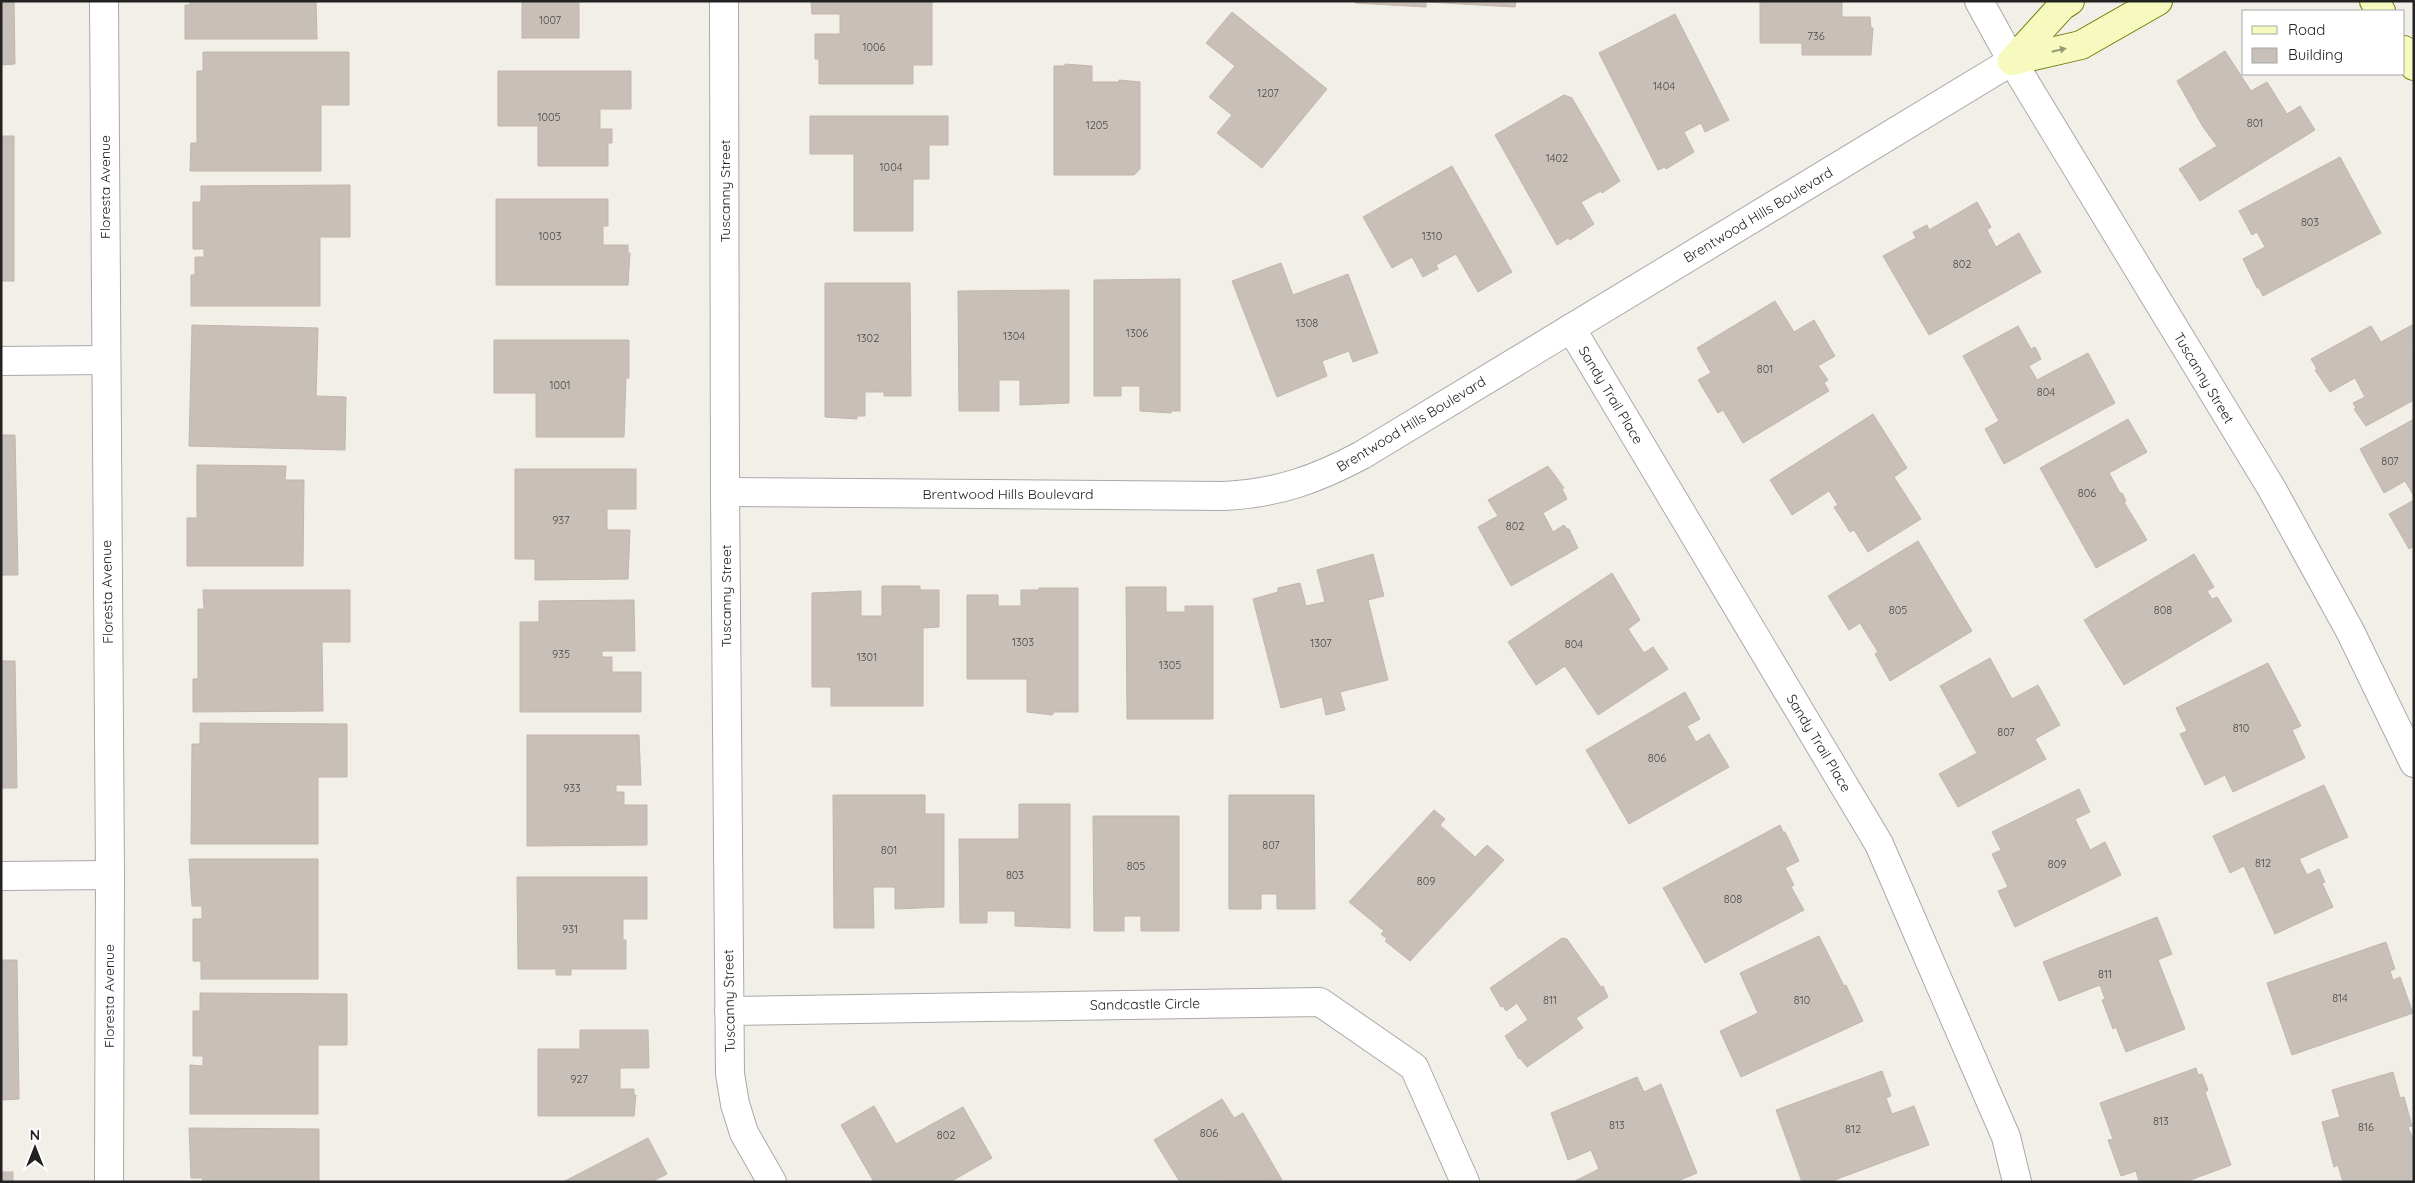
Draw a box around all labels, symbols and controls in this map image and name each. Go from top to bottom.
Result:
legend [2242,10,2405,75]
house number: 1007 [539,13,561,27]
text: Road [2288,20,2325,39]
house number: 736 [1807,29,1825,43]
house number: 1006 [862,40,886,54]
text: Building [2288,45,2343,64]
one-way arrow [2052,46,2067,54]
house number: 1404 [1653,79,1675,93]
house number: 1207 [1257,86,1279,100]
house number: 1005 [537,110,561,124]
house number: 801 [2247,116,2263,130]
house number: 1205 [1086,118,1108,132]
street label: Floresta Avenue [96,135,114,239]
street label: Tuscanny Street [716,139,734,243]
house number: 1402 [1546,151,1568,165]
house number: 1004 [880,160,903,174]
street label: Brentwood Hills Boulevard [1680,163,1836,267]
house number: 803 [2301,215,2319,229]
house number: 1003 [539,229,562,243]
house number: 1310 [1422,229,1442,243]
house number: 802 [1953,257,1971,271]
house number: 1308 [1296,316,1318,330]
house number: 1306 [1126,326,1148,340]
house number: 1304 [1003,329,1025,343]
street label: Tuscanny Street [2170,329,2238,427]
house number: 1302 [857,331,879,345]
street label: Sandy Trail Place [1575,343,1647,447]
house number: 801 [1757,362,1773,376]
street label: Brentwood Hills Boulevard [1333,372,1489,476]
house number: 1001 [549,378,571,392]
house number: 804 [2037,385,2055,399]
house number: 807 [2381,454,2399,468]
street label: Brentwood Hills Boulevard [922,485,1094,503]
house number: 806 [2078,486,2096,500]
house number: 937 [552,513,570,527]
house number: 802 [1506,519,1524,533]
street label: Floresta Avenue [97,540,117,644]
street label: Tuscanny Street [717,544,735,648]
house number: 805 [1889,603,1907,617]
house number: 808 [2154,603,2172,617]
house number: 1303 [1012,635,1034,649]
house number: 1307 [1310,636,1332,650]
house number: 804 [1565,637,1583,651]
house number: 935 [552,647,570,661]
house number: 1301 [857,650,877,664]
house number: 1305 [1159,658,1181,672]
street label: Sandy Trail Place [1783,691,1855,795]
house number: 810 [2233,721,2249,735]
house number: 807 [1997,725,2015,739]
house number: 806 [1648,751,1666,765]
house number: 933 [563,781,581,795]
house number: 807 [1262,838,1280,852]
house number: 801 [881,843,897,857]
house number: 812 [2255,856,2271,870]
house number: 809 [2048,857,2066,871]
house number: 805 [1127,859,1145,873]
house number: 803 [1006,868,1024,882]
house number: 809 [1417,874,1435,888]
house number: 808 [1724,892,1742,906]
house number: 931 [562,922,578,936]
street label: Floresta Avenue [100,944,118,1048]
street label: Tuscanny Street [719,949,739,1053]
house number: 811 [2098,967,2112,981]
house number: 814 [2332,991,2348,1005]
house number: 811 [1543,993,1557,1007]
house number: 810 [1794,993,1810,1007]
street label: Sandcastle Circle [1090,994,1200,1014]
house number: 927 [570,1072,588,1086]
house number: 813 [2153,1114,2169,1128]
house number: 813 [1609,1118,1625,1132]
house number: 816 [2358,1120,2374,1134]
house number: 812 [1845,1122,1861,1136]
north arrow [10,1123,60,1173]
text: N [30,1126,40,1144]
house number: 806 [1200,1126,1218,1140]
house number: 802 [937,1128,955,1142]

